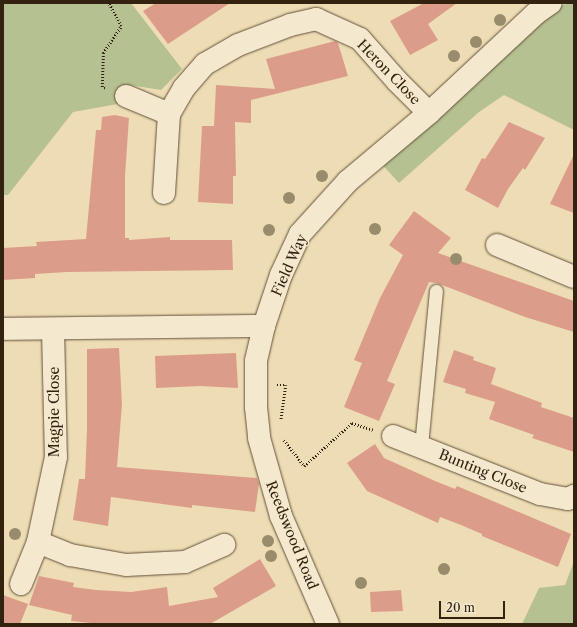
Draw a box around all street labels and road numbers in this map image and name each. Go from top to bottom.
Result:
street label: Heron Close [354,36,424,108]
street label: Field Way [268,231,310,299]
street label: Magpie Close [46,367,62,457]
street label: Bunting Close [436,446,530,496]
street label: Reedswood Road [263,478,321,592]

